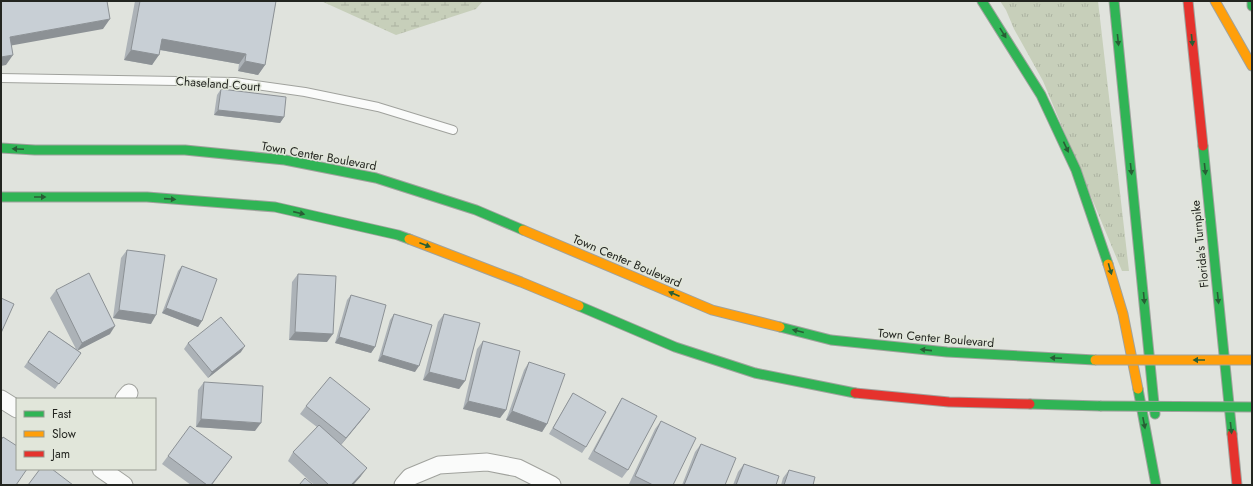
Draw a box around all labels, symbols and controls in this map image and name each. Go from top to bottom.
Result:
one-way arrow [1000,27,1007,39]
one-way arrow [1114,34,1121,46]
one-way arrow [1189,34,1195,46]
street label: Chaseland Court [175,72,261,96]
street label: Town Center Boulevard [260,137,378,175]
one-way arrow [1063,142,1069,153]
one-way arrow [11,146,24,152]
one-way arrow [1128,163,1135,175]
one-way arrow [1202,163,1208,175]
one-way arrow [34,194,47,200]
one-way arrow [164,196,176,203]
street label: Florida's Turnpike [1186,199,1214,289]
one-way arrow [293,210,305,216]
street label: Town Center Boulevard [570,230,684,292]
one-way arrow [419,243,431,249]
one-way arrow [1107,263,1113,275]
one-way arrow [667,290,679,296]
one-way arrow [1141,292,1148,304]
one-way arrow [1215,292,1221,305]
street label: Town Center Boulevard [877,324,995,352]
one-way arrow [791,328,804,334]
one-way arrow [920,347,932,353]
one-way arrow [1050,354,1062,361]
one-way arrow [1192,357,1205,363]
legend [16,398,156,470]
text: Fast [52,405,71,423]
one-way arrow [1141,417,1147,430]
one-way arrow [1228,422,1234,434]
text: Slow [52,425,77,443]
text: Jam [50,445,70,463]

